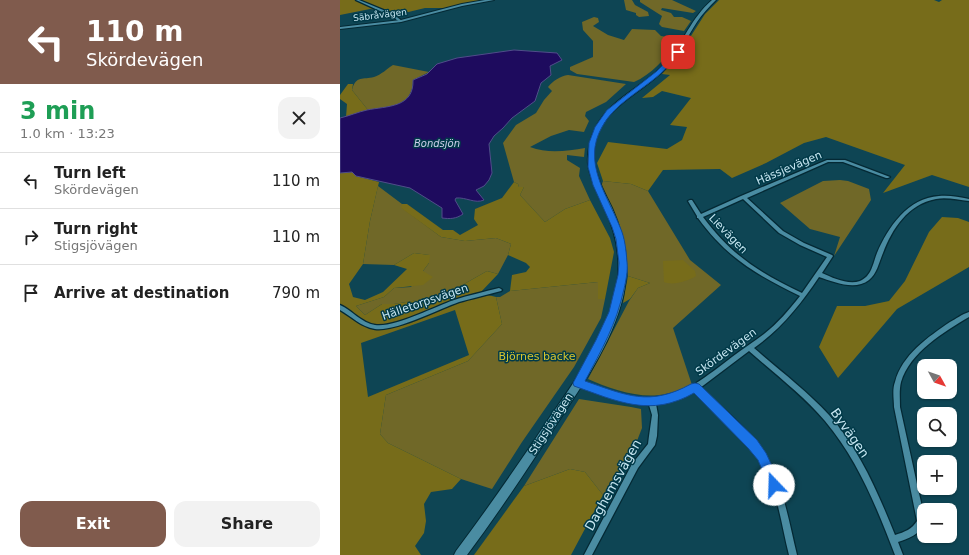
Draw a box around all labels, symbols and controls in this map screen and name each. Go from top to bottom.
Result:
street label: Säbråvägen [353,7,407,23]
text: 110 m [86,15,183,48]
icon: left [20,16,72,68]
pin [661,35,695,69]
icon: arrive [667,41,689,63]
text: Skördevägen [86,49,203,70]
text: 3 min [20,97,95,125]
button: close [278,97,320,139]
text: 1.0 km · 13:23 [20,126,115,141]
water label: Bondsjön [414,138,460,149]
street label: Hässjevägen [754,148,824,188]
text: Turn left [54,164,126,182]
icon: left [20,170,42,192]
text: 110 m [272,172,320,190]
text: Skördevägen [54,182,139,197]
street label: Lievägen [706,212,750,256]
text: Turn right [54,220,138,238]
icon: right [20,226,42,248]
text: 110 m [272,228,320,246]
text: Stigsjövägen [54,238,138,253]
street label: Hälletorpsvägen [380,281,470,323]
icon: arrive [20,282,42,304]
text: Arrive at destination [54,284,229,302]
text: 790 m [272,284,320,302]
street label: Skördevägen [693,326,759,378]
park label: Björnes backe [498,350,576,363]
north arrow [917,359,957,399]
map controls [917,359,957,543]
street label: Stigsjövägen [526,391,576,457]
street label: Byvägen [828,405,872,461]
button: search [917,407,957,447]
street label: Daghemsvägen [582,437,644,533]
button: + [917,455,957,495]
position arrow [753,464,795,506]
button: Exit [20,501,166,547]
button: Share [174,501,320,547]
button: − [917,503,957,543]

